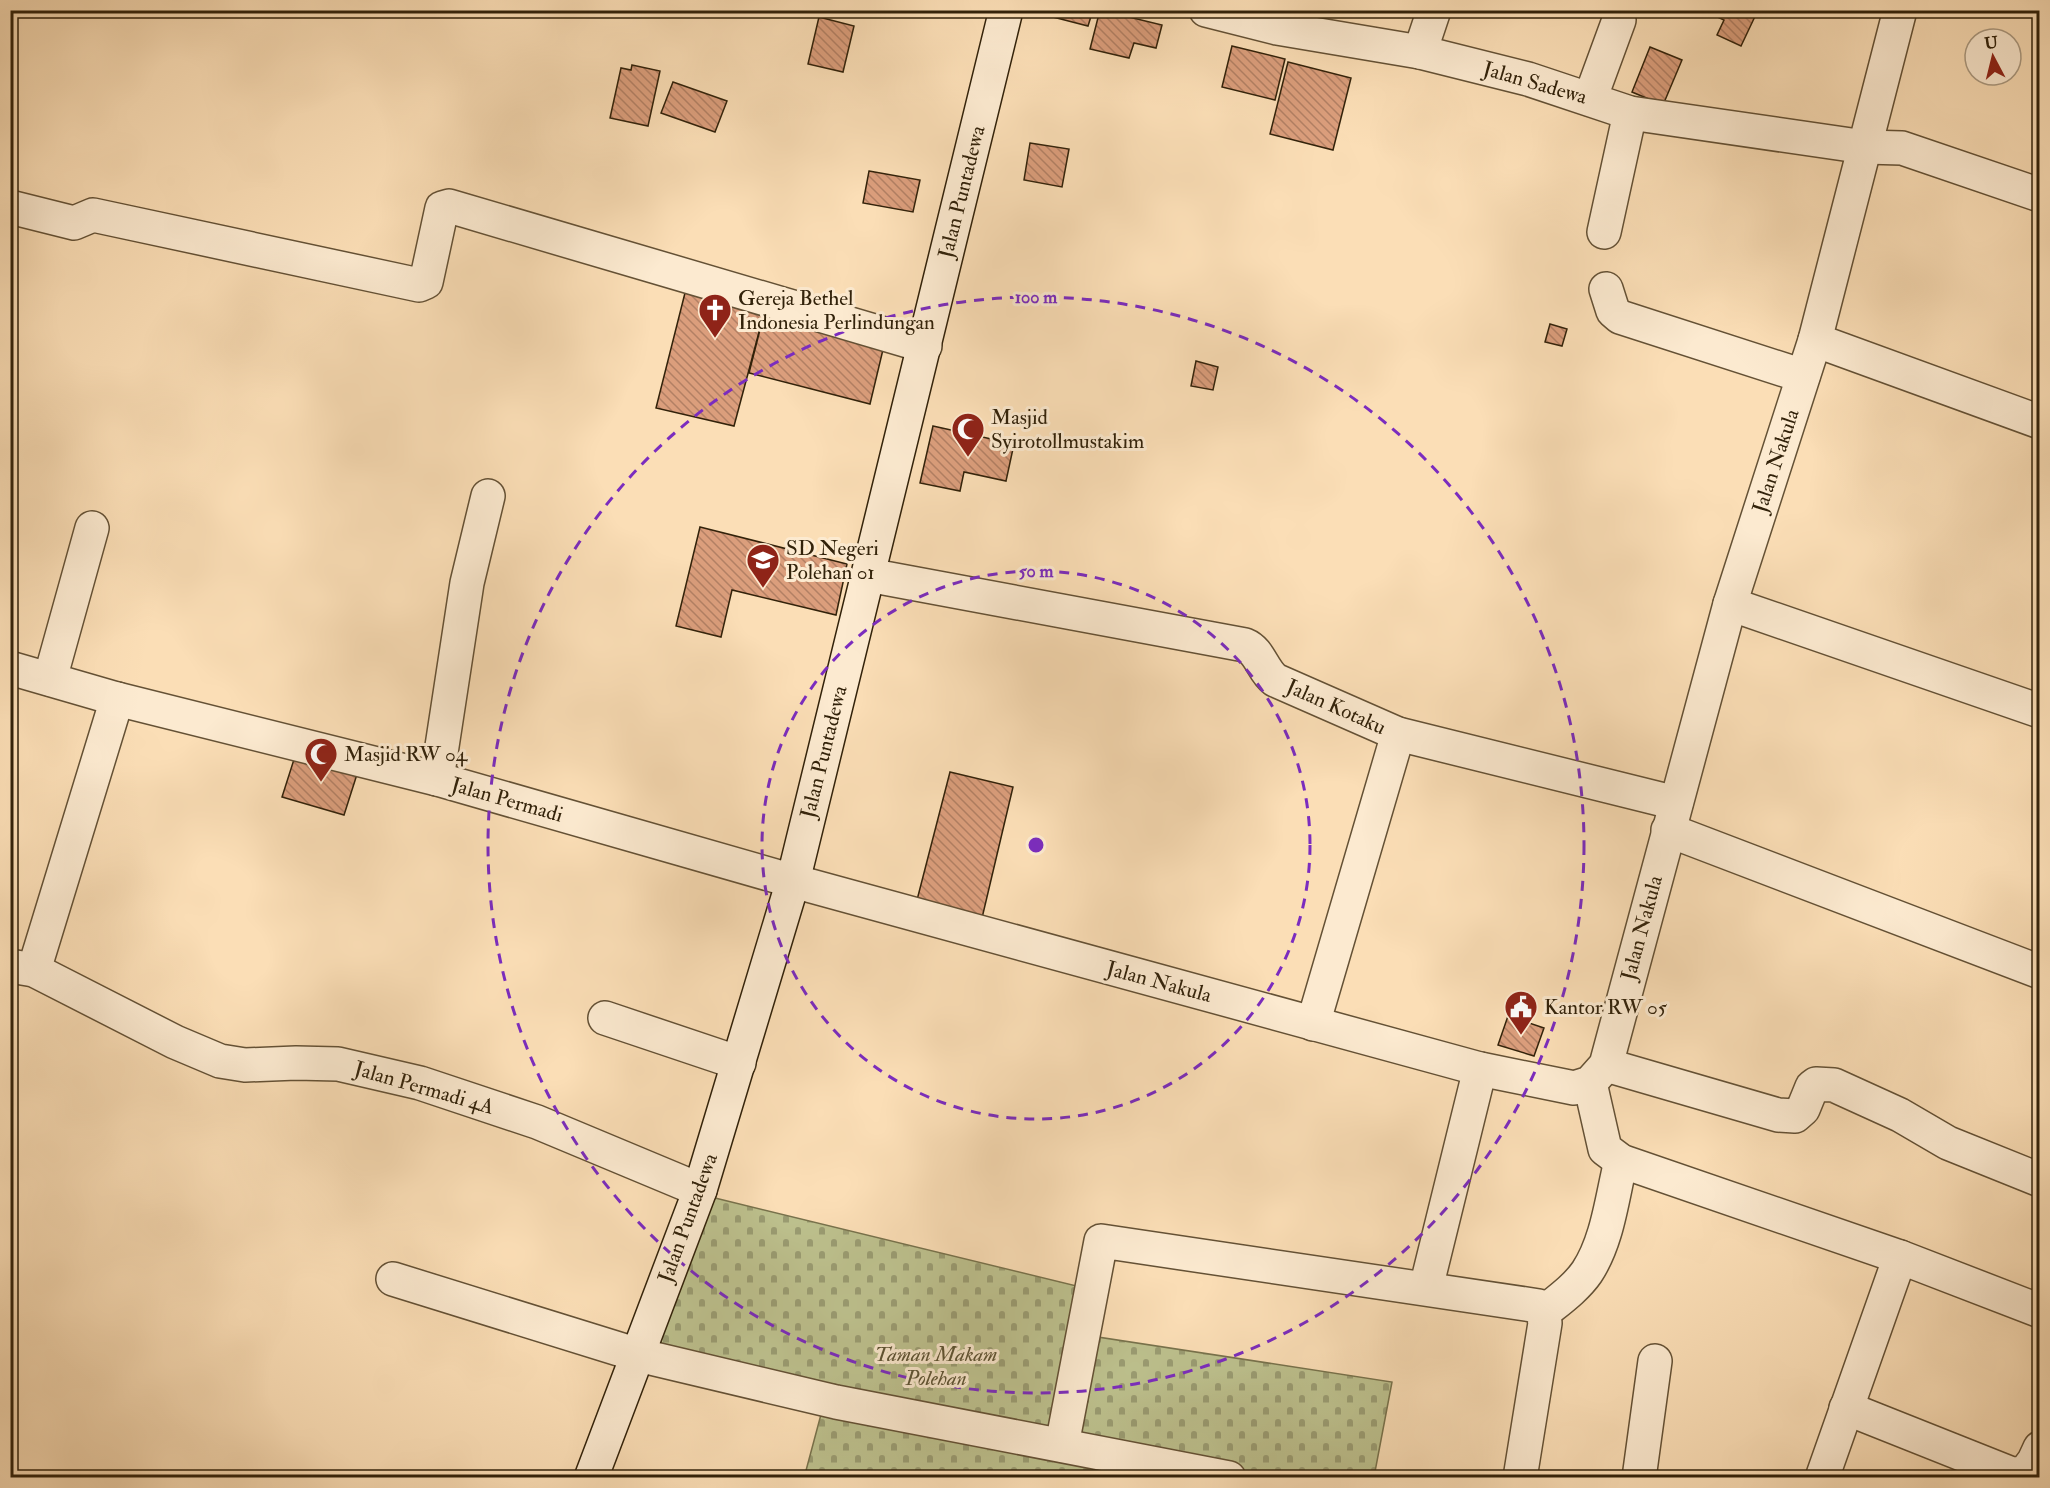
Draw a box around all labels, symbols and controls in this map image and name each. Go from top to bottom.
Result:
north arrow [1963,27,2023,87]
text: U [1983,32,2000,54]
street label: Jalan Sadewa [1479,55,1590,111]
street label: Jalan Puntadewa [932,122,992,262]
place label: Gereja Bethel Indonesia Perlindungan [738,285,935,336]
text: 100 m [1015,286,1058,309]
church icon: Gereja Bethel Indonesia Perlindungan [697,292,733,339]
place label: Masjid Syirotollmustakim [991,404,1144,455]
street label: Jalan Nakula [1746,405,1806,517]
mosque icon: Masjid Syirotollmustakim [950,411,986,458]
place label: SD Negeri Polehan 01 [786,535,879,586]
school or university icon: SD Negeri Polehan 01 [745,542,781,589]
text: 50 m [1019,560,1054,583]
street label: Jalan Kotaku [1281,673,1390,741]
street label: Jalan Puntadewa [794,682,854,822]
mosque icon: Masjid RW 04 [303,736,339,783]
place label: Masjid RW 04 [344,741,469,768]
street label: Jalan Permadi [447,771,566,829]
centre of rings [1026,835,1046,855]
street label: Jalan Nakula [1615,872,1669,984]
street label: Jalan Nakula [1103,955,1215,1009]
public building icon: Kantor RW 05 [1503,989,1539,1036]
place label: Kantor RW 05 [1544,994,1668,1021]
street label: Jalan Permadi 4A [350,1055,497,1121]
street label: Jalan Puntadewa [652,1149,724,1287]
park label: Taman Makam Polehan [875,1341,997,1392]

